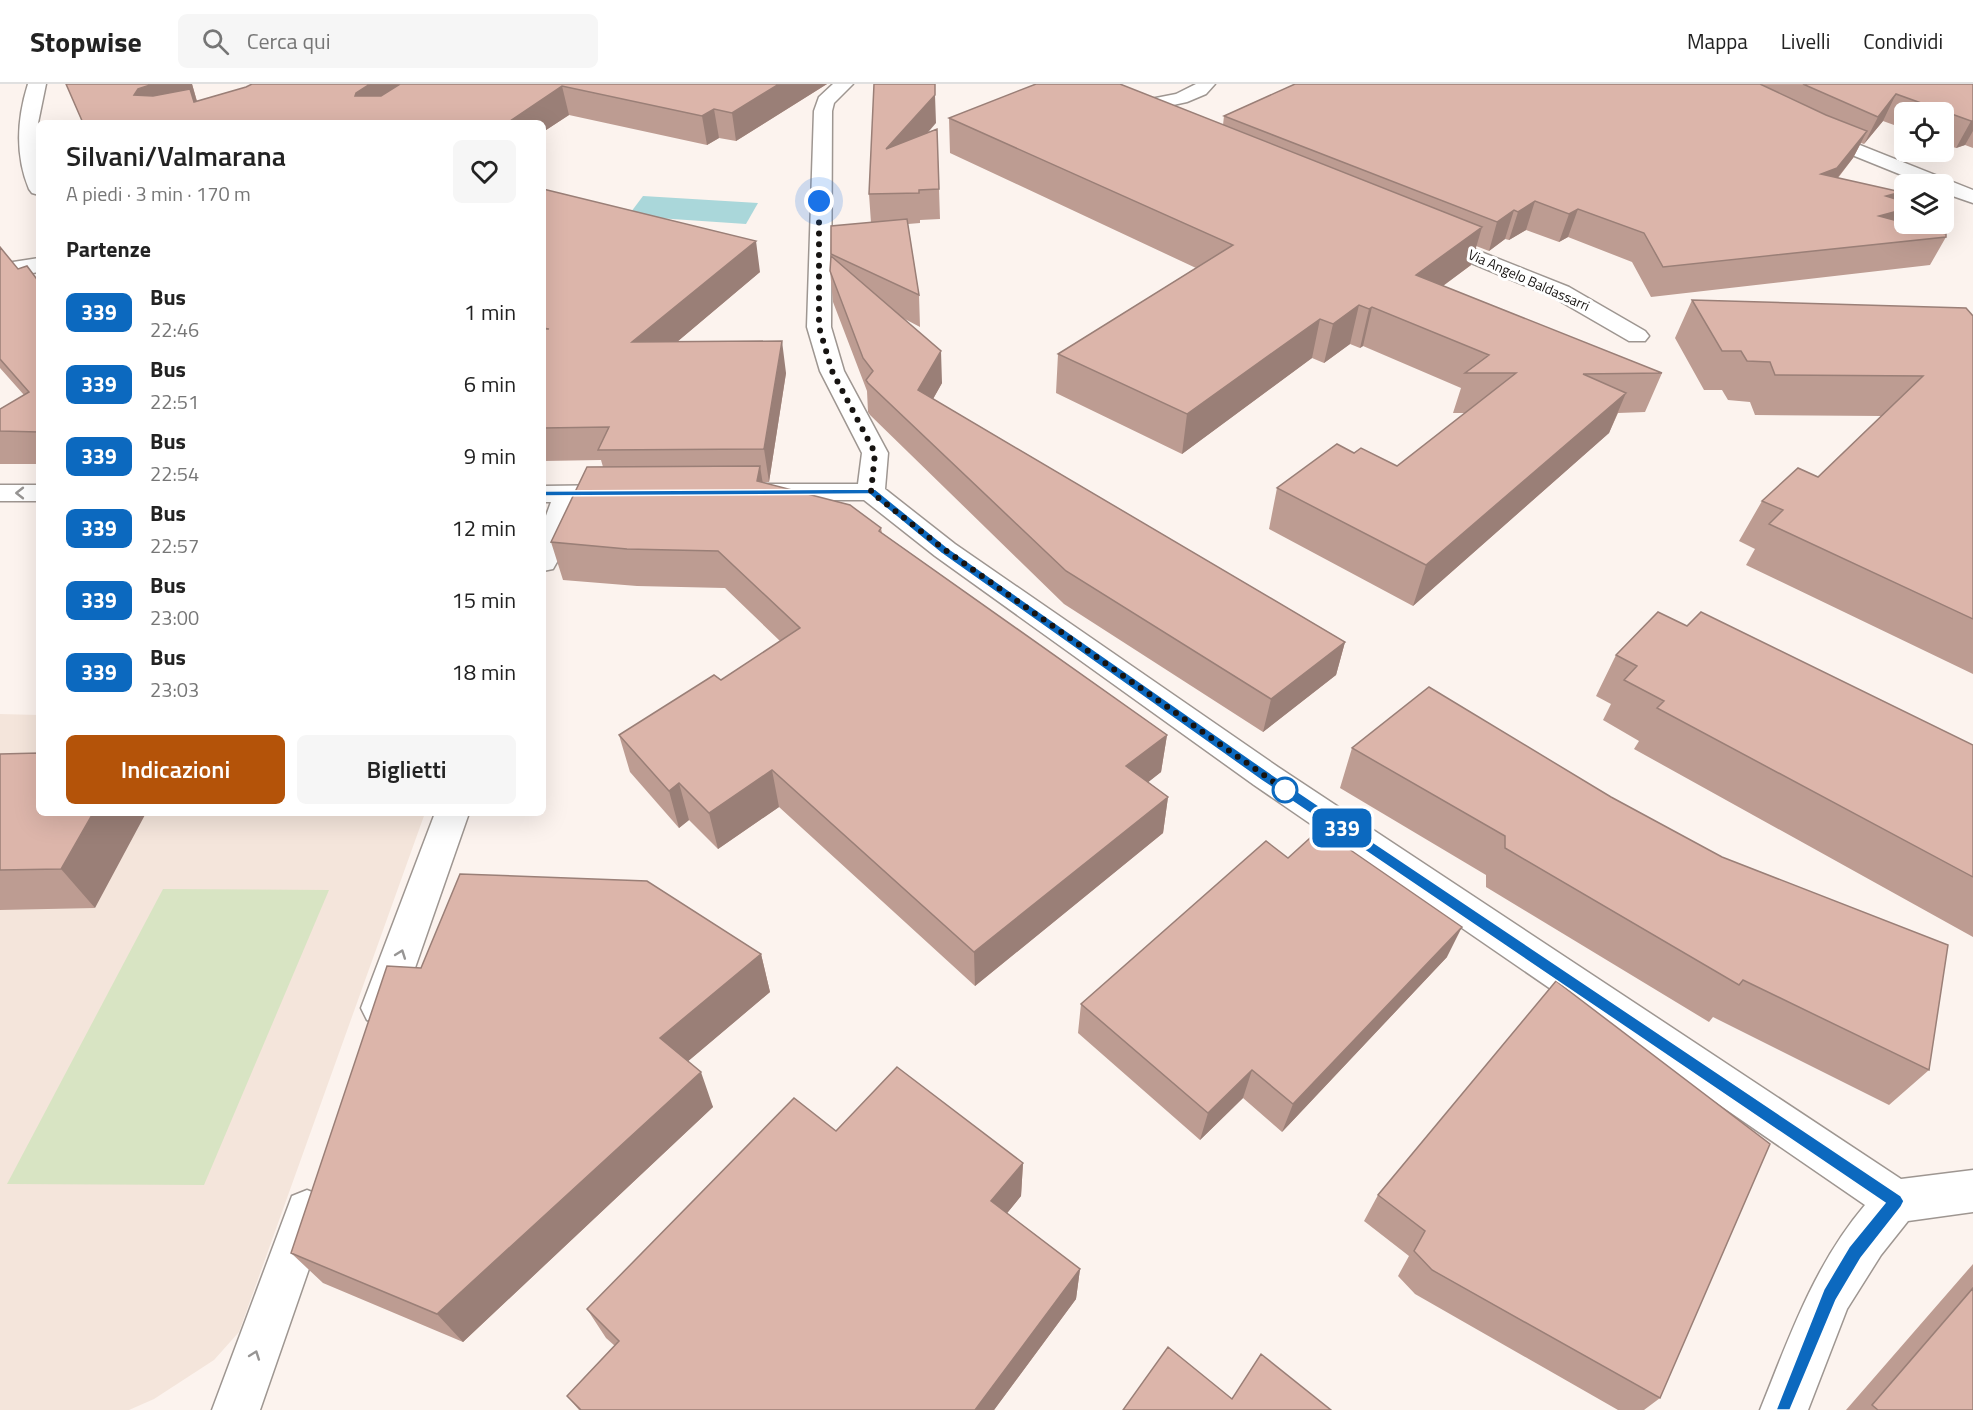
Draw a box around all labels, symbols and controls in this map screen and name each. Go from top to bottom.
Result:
search box [178,14,598,68]
text: Stopwise [30,20,142,63]
text: Cerca qui [247,24,331,58]
icon: search [199,25,232,58]
text: Mappa [1687,25,1748,57]
text: Livelli [1781,25,1830,57]
text: Condividi [1863,25,1943,57]
map controls [1894,102,1954,234]
button: locate [1894,102,1954,162]
text: Silvani/Valmarana [66,134,286,177]
button: heart [453,140,516,203]
button: layers [1894,174,1954,234]
text: A piedi · 3 min · 170 m [66,178,251,209]
your location [804,186,834,216]
text: Partenze [66,232,151,266]
street label: Via Angelo Baldassarri [1465,243,1593,316]
text: Bus [150,280,186,314]
text: 1 min [464,295,516,329]
text: 339 [81,296,117,328]
text: 22:46 [150,314,199,345]
text: Bus [150,352,186,386]
text: 6 min [464,367,516,401]
text: 339 [81,368,117,400]
text: 22:51 [150,386,199,417]
text: Bus [150,424,186,458]
text: 9 min [464,439,516,473]
text: 339 [81,440,117,472]
text: 22:54 [150,458,199,489]
one-way arrow [15,487,24,499]
text: Bus [150,496,186,530]
text: 12 min [451,511,516,545]
text: 339 [81,512,117,544]
text: 22:57 [150,530,199,561]
text: Bus [150,568,186,602]
text: 15 min [451,583,516,617]
text: 339 [81,584,117,616]
text: 23:00 [150,602,199,633]
text: Bus [150,640,186,674]
text: 18 min [451,655,516,689]
text: 339 [81,656,117,688]
text: 23:03 [150,674,199,705]
button: Indicazioni [66,735,285,804]
button: Biglietti [297,735,516,804]
unlabelled marker [1272,777,1298,803]
line badge: 339 [1308,808,1376,848]
text: 339 [1324,812,1360,844]
one-way arrow [393,950,406,960]
one-way arrow [248,1350,261,1361]

